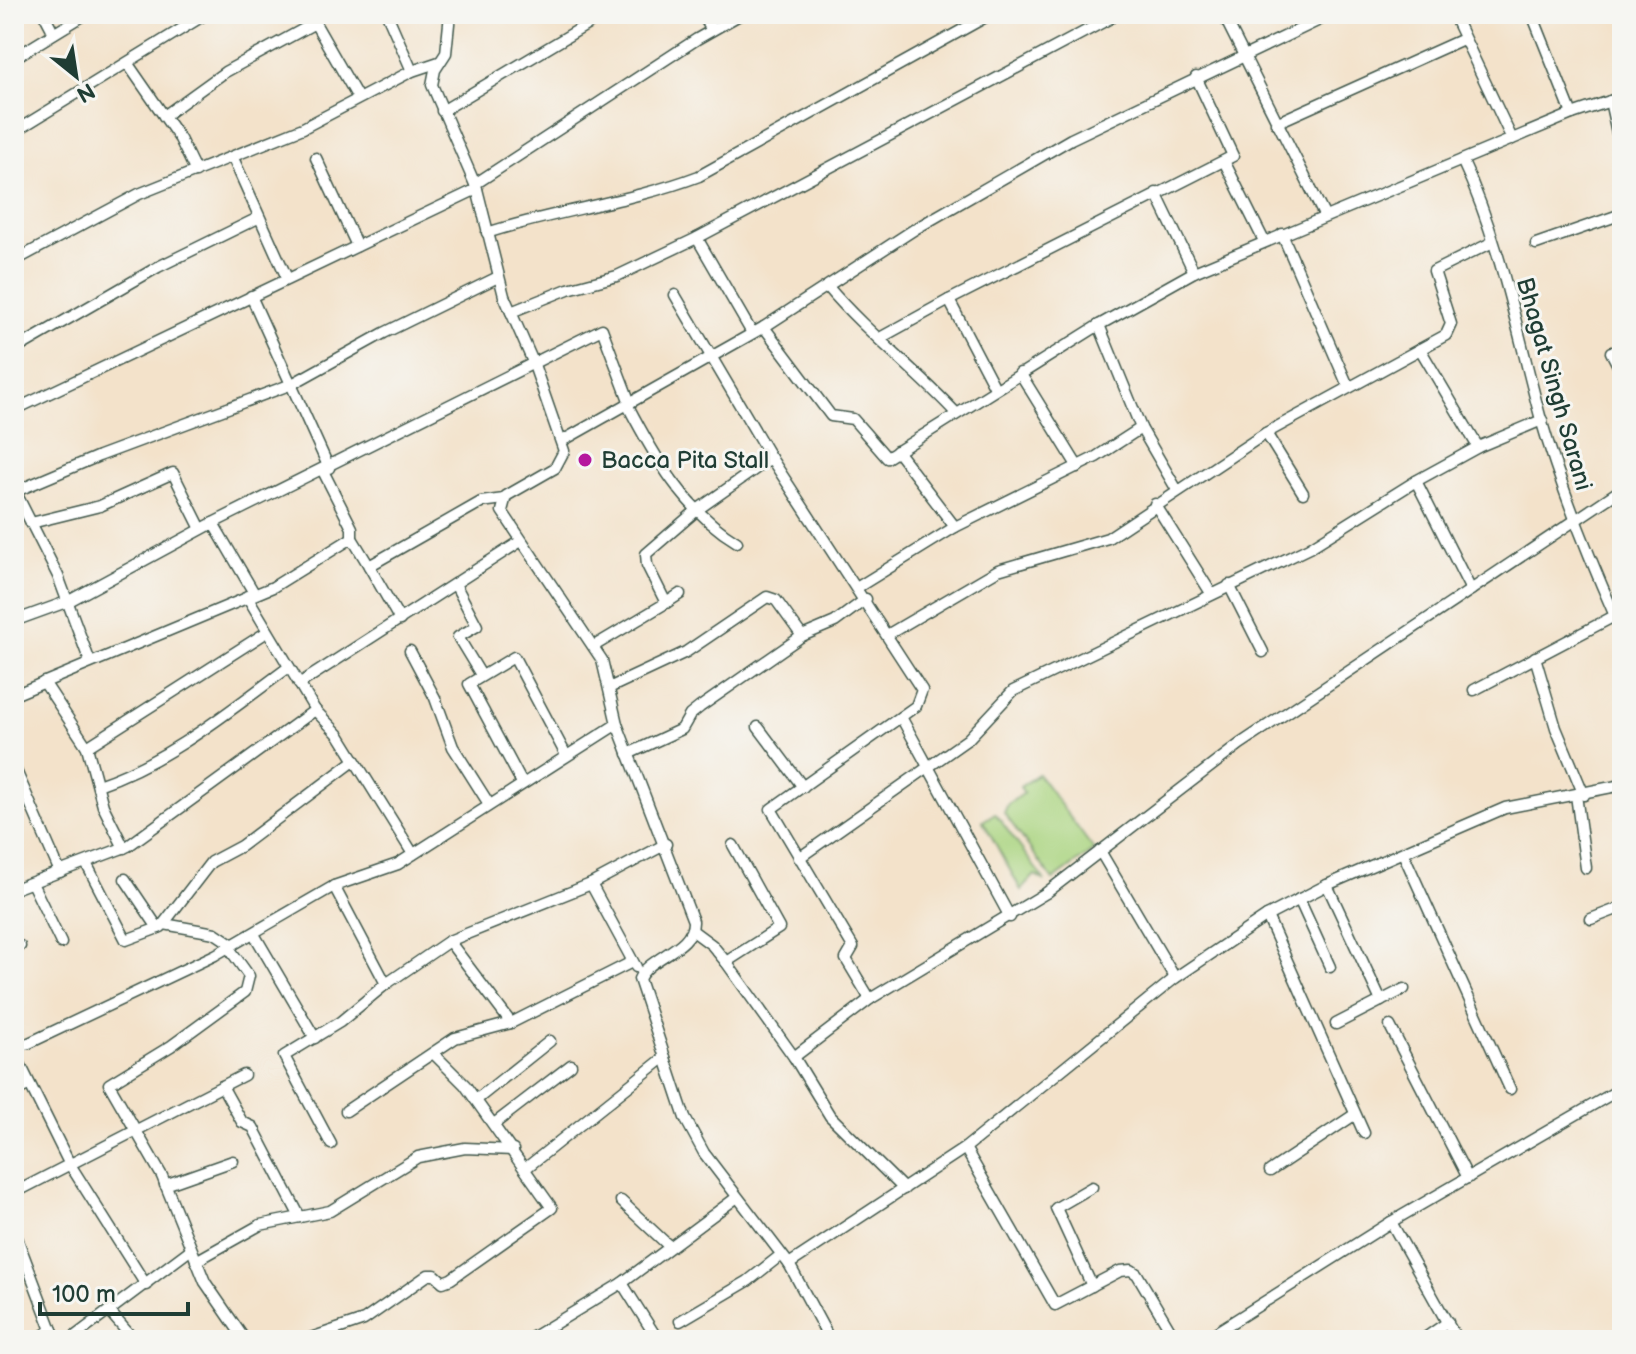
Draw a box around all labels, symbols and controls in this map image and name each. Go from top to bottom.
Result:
north arrow [36,36,116,116]
text: N [71,76,99,108]
street label: Bhagat Singh Sarani [1510,274,1598,494]
place label: Bacca Pita Stall [601,446,769,475]
marker: Bacca Pita Stall [576,451,594,469]
scale bar [40,1266,188,1316]
text: 100 m [52,1280,116,1309]

